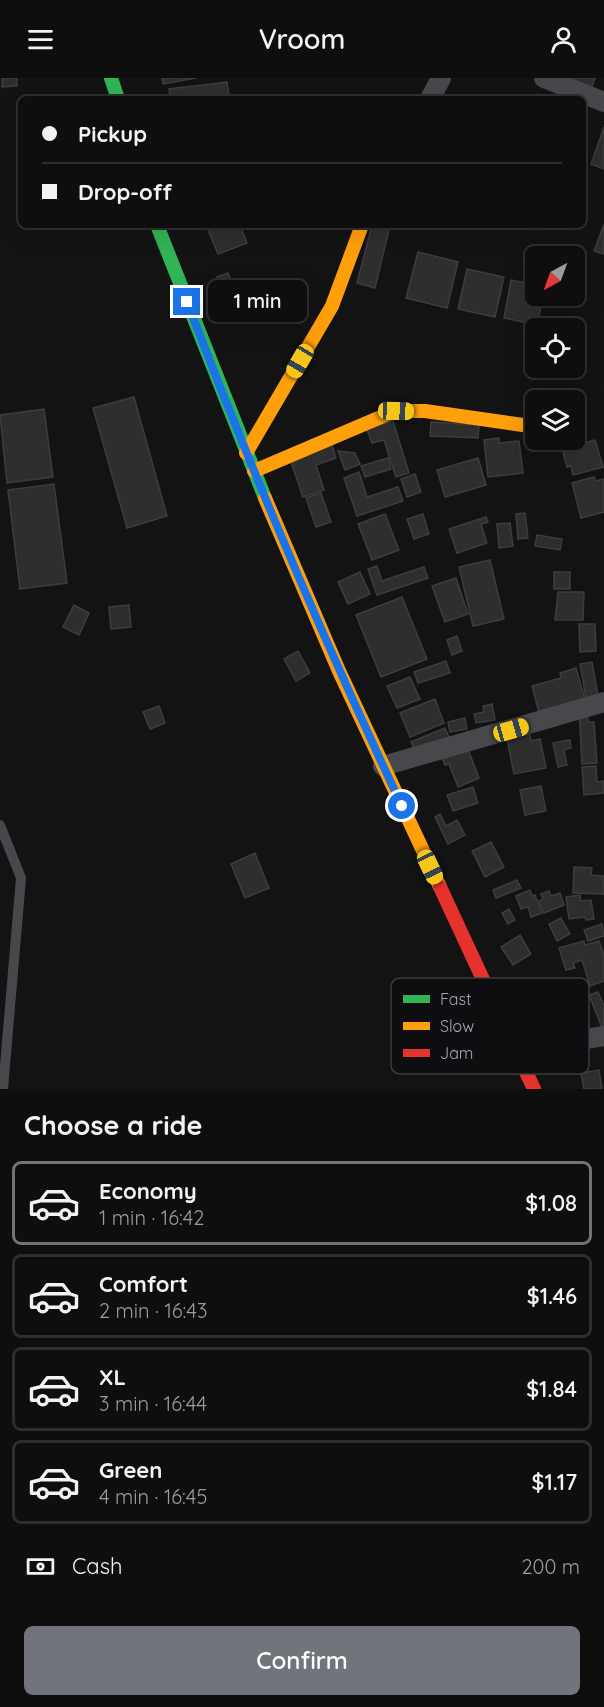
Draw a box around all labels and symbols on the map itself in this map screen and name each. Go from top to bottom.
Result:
north arrow [525,246,585,306]
callout: 1 min [208,281,307,323]
route end [173,288,200,315]
car [283,341,317,381]
car [378,401,414,421]
car [491,716,531,744]
route start [388,792,415,819]
car [414,847,446,887]
legend [391,978,589,1074]
text: Fast [440,989,471,1009]
text: Slow [440,1016,474,1036]
text: Jam [440,1043,473,1063]

